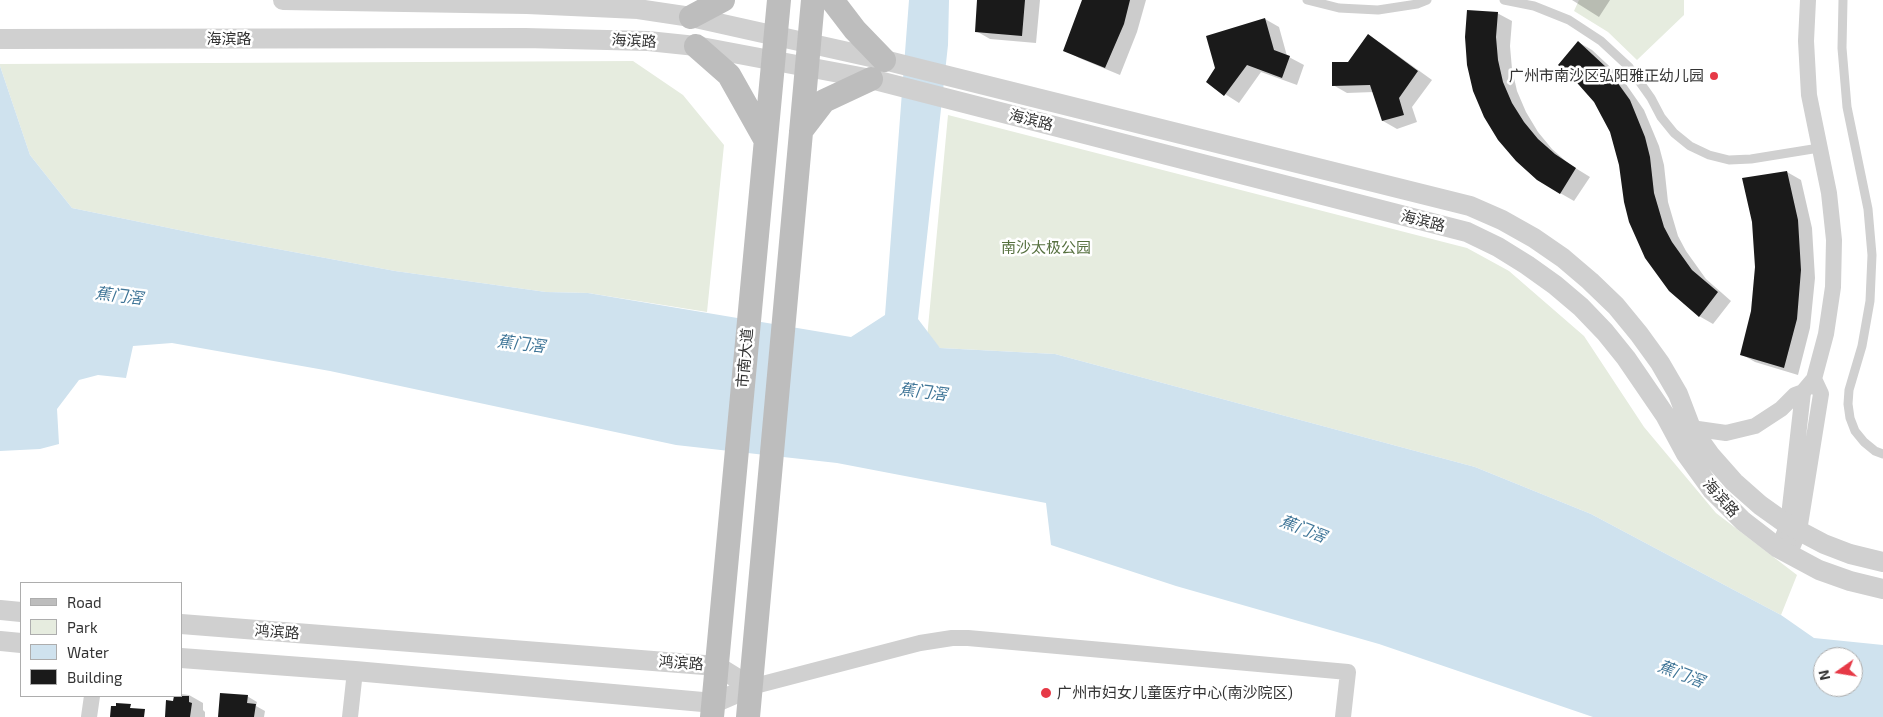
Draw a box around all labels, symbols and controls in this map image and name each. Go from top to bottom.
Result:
street label: 海滨路 [207,30,251,48]
street label: 海滨路 [611,31,657,51]
place label: 广州市南沙区弘阳雅正幼儿园 [1509,67,1704,85]
marker: 广州市南沙区弘阳雅正幼儿园 [1708,70,1720,82]
street label: 海滨路 [1007,106,1055,134]
street label: 海滨路 [1399,207,1447,235]
park label: 南沙太极公园 [1001,239,1091,257]
water label: 蕉门滘 [94,284,144,308]
street label: 市南大道 [733,327,757,389]
water label: 蕉门滘 [496,332,546,356]
water label: 蕉门滘 [898,380,948,404]
street label: 海滨路 [1699,475,1743,521]
water label: 蕉门滘 [1277,511,1329,547]
legend [20,582,182,697]
text: Road [67,593,102,611]
text: Park [67,618,98,636]
street label: 鸿滨路 [254,621,300,643]
text: Water [67,643,109,661]
north arrow [1813,647,1863,697]
street label: 鸿滨路 [658,652,704,674]
water label: 蕉门滘 [1655,656,1707,692]
text: Building [67,668,122,686]
text: N [1814,668,1833,682]
place label: 广州市妇女儿童医疗中心(南沙院区) [1057,684,1293,702]
marker: 广州市妇女儿童医疗中心(南沙院区) [1039,686,1053,700]

